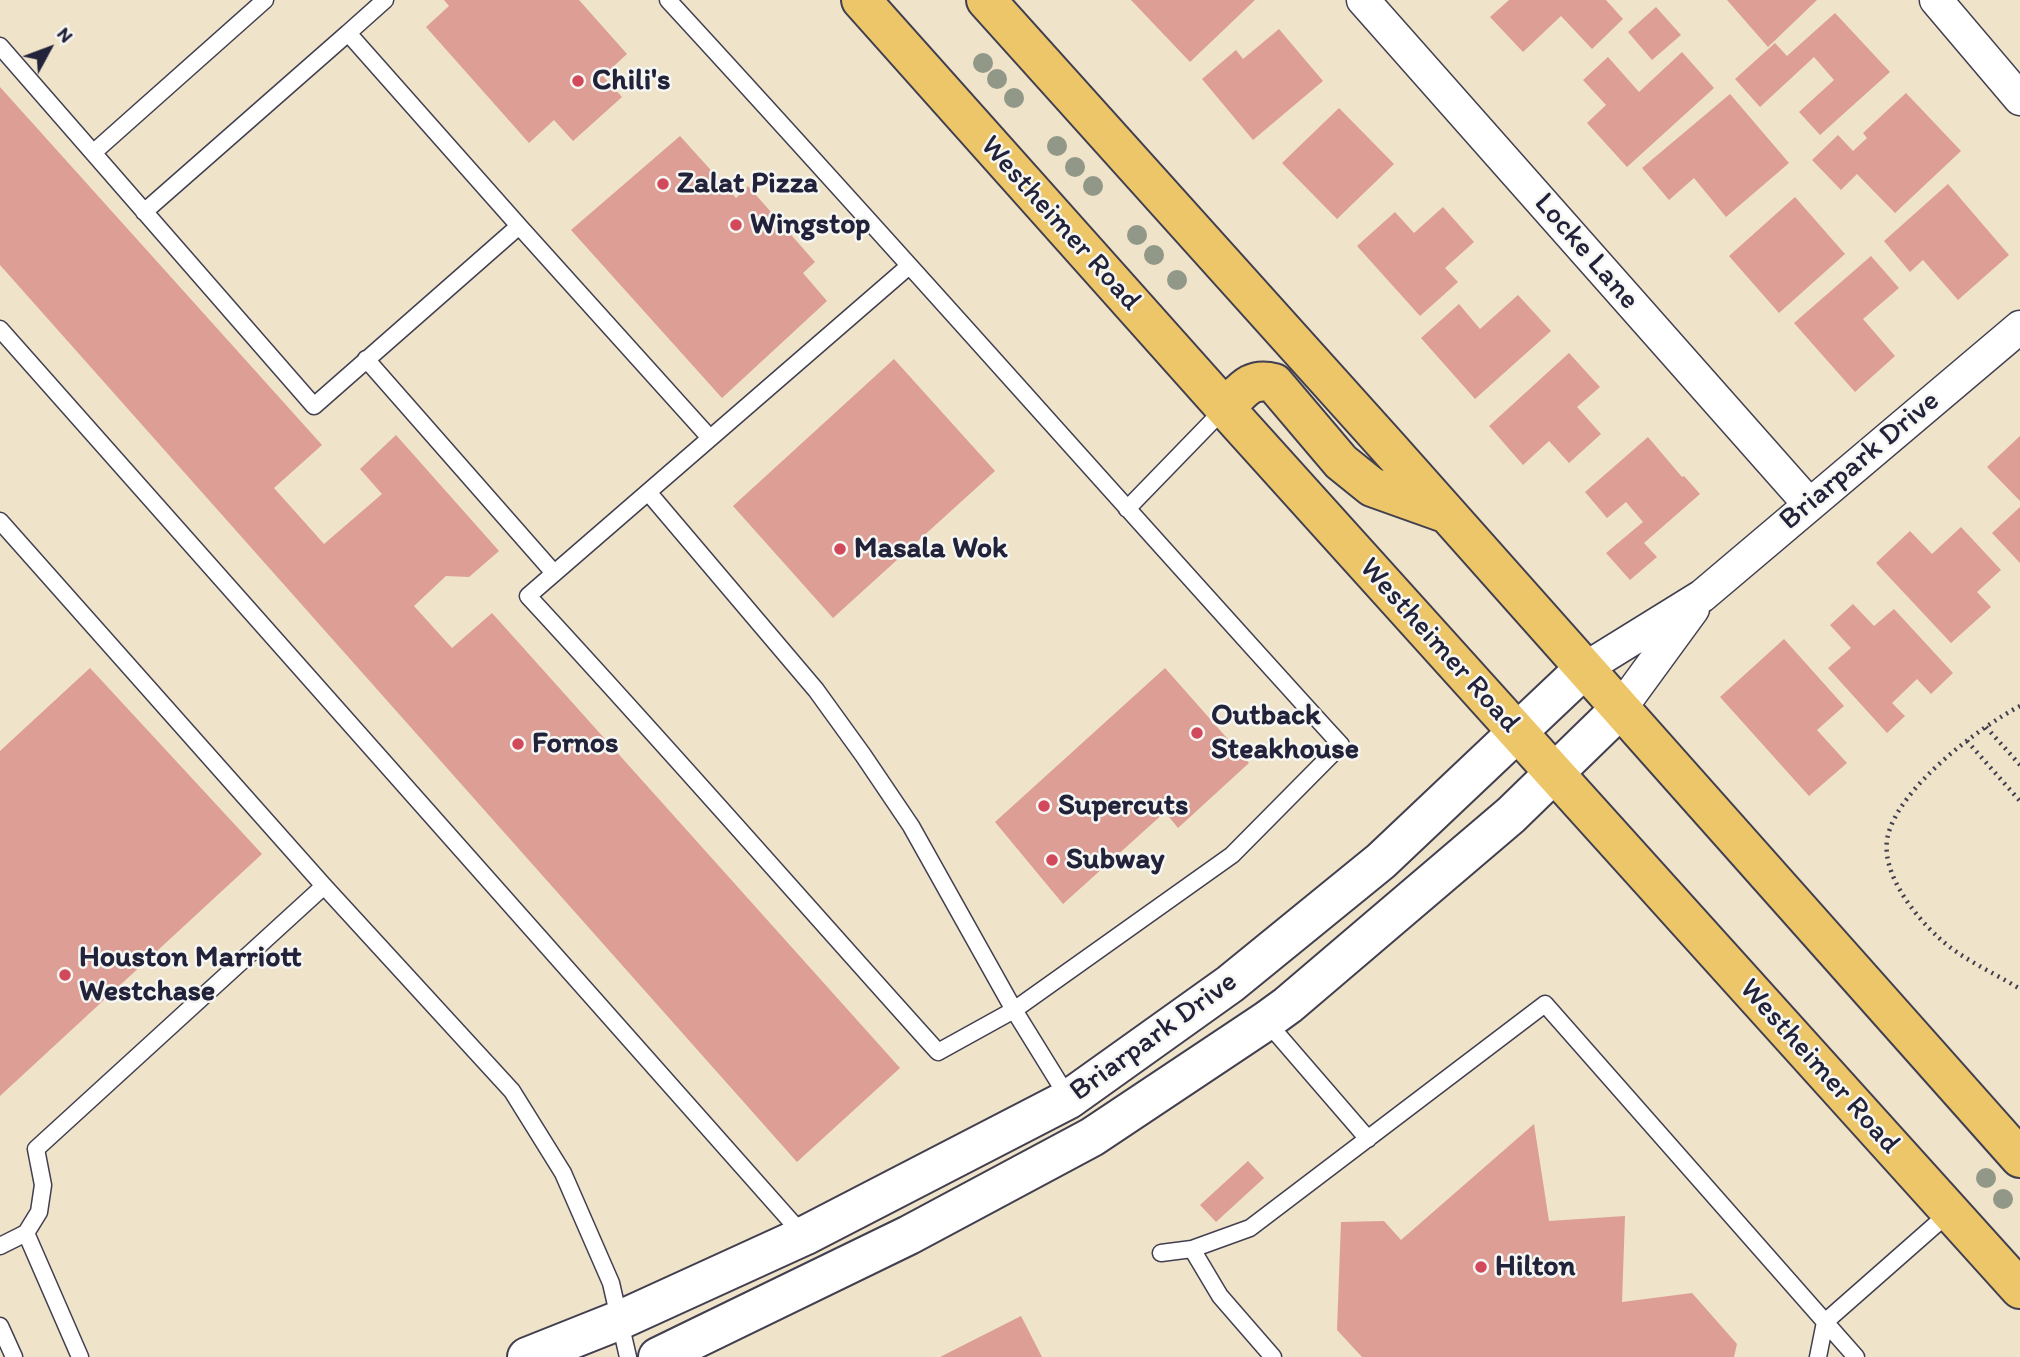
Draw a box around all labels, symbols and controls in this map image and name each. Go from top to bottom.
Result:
north arrow [14,14,84,84]
text: N [52,23,78,47]
place label: Chili's [592,63,670,99]
marker: Chili's [570,73,586,89]
street label: Westheimer Road [972,129,1148,319]
place label: Zalat Pizza [677,166,818,202]
marker: Zalat Pizza [655,176,671,192]
street label: Locke Lane [1526,186,1646,318]
place label: Wingstop [750,207,870,243]
marker: Wingstop [728,217,744,233]
street label: Briarpark Drive [1773,384,1947,538]
place label: Masala Wok [854,531,1008,567]
marker: Masala Wok [832,541,848,557]
street label: Westheimer Road [1351,551,1527,741]
place label: Outback Steakhouse [1211,698,1359,768]
marker: Outback Steakhouse [1189,725,1205,741]
place label: Fornos [532,726,618,762]
marker: Fornos [510,736,526,752]
place label: Supercuts [1058,788,1188,824]
marker: Supercuts [1036,798,1052,814]
place label: Subway [1066,842,1164,878]
marker: Subway [1044,852,1060,868]
place label: Houston Marriott Westchase [79,940,302,1010]
street label: Briarpark Drive [1063,964,1245,1110]
marker: Houston Marriott Westchase [57,967,73,983]
street label: Westheimer Road [1731,972,1907,1162]
place label: Hilton [1495,1249,1575,1285]
marker: Hilton [1473,1259,1489,1275]

